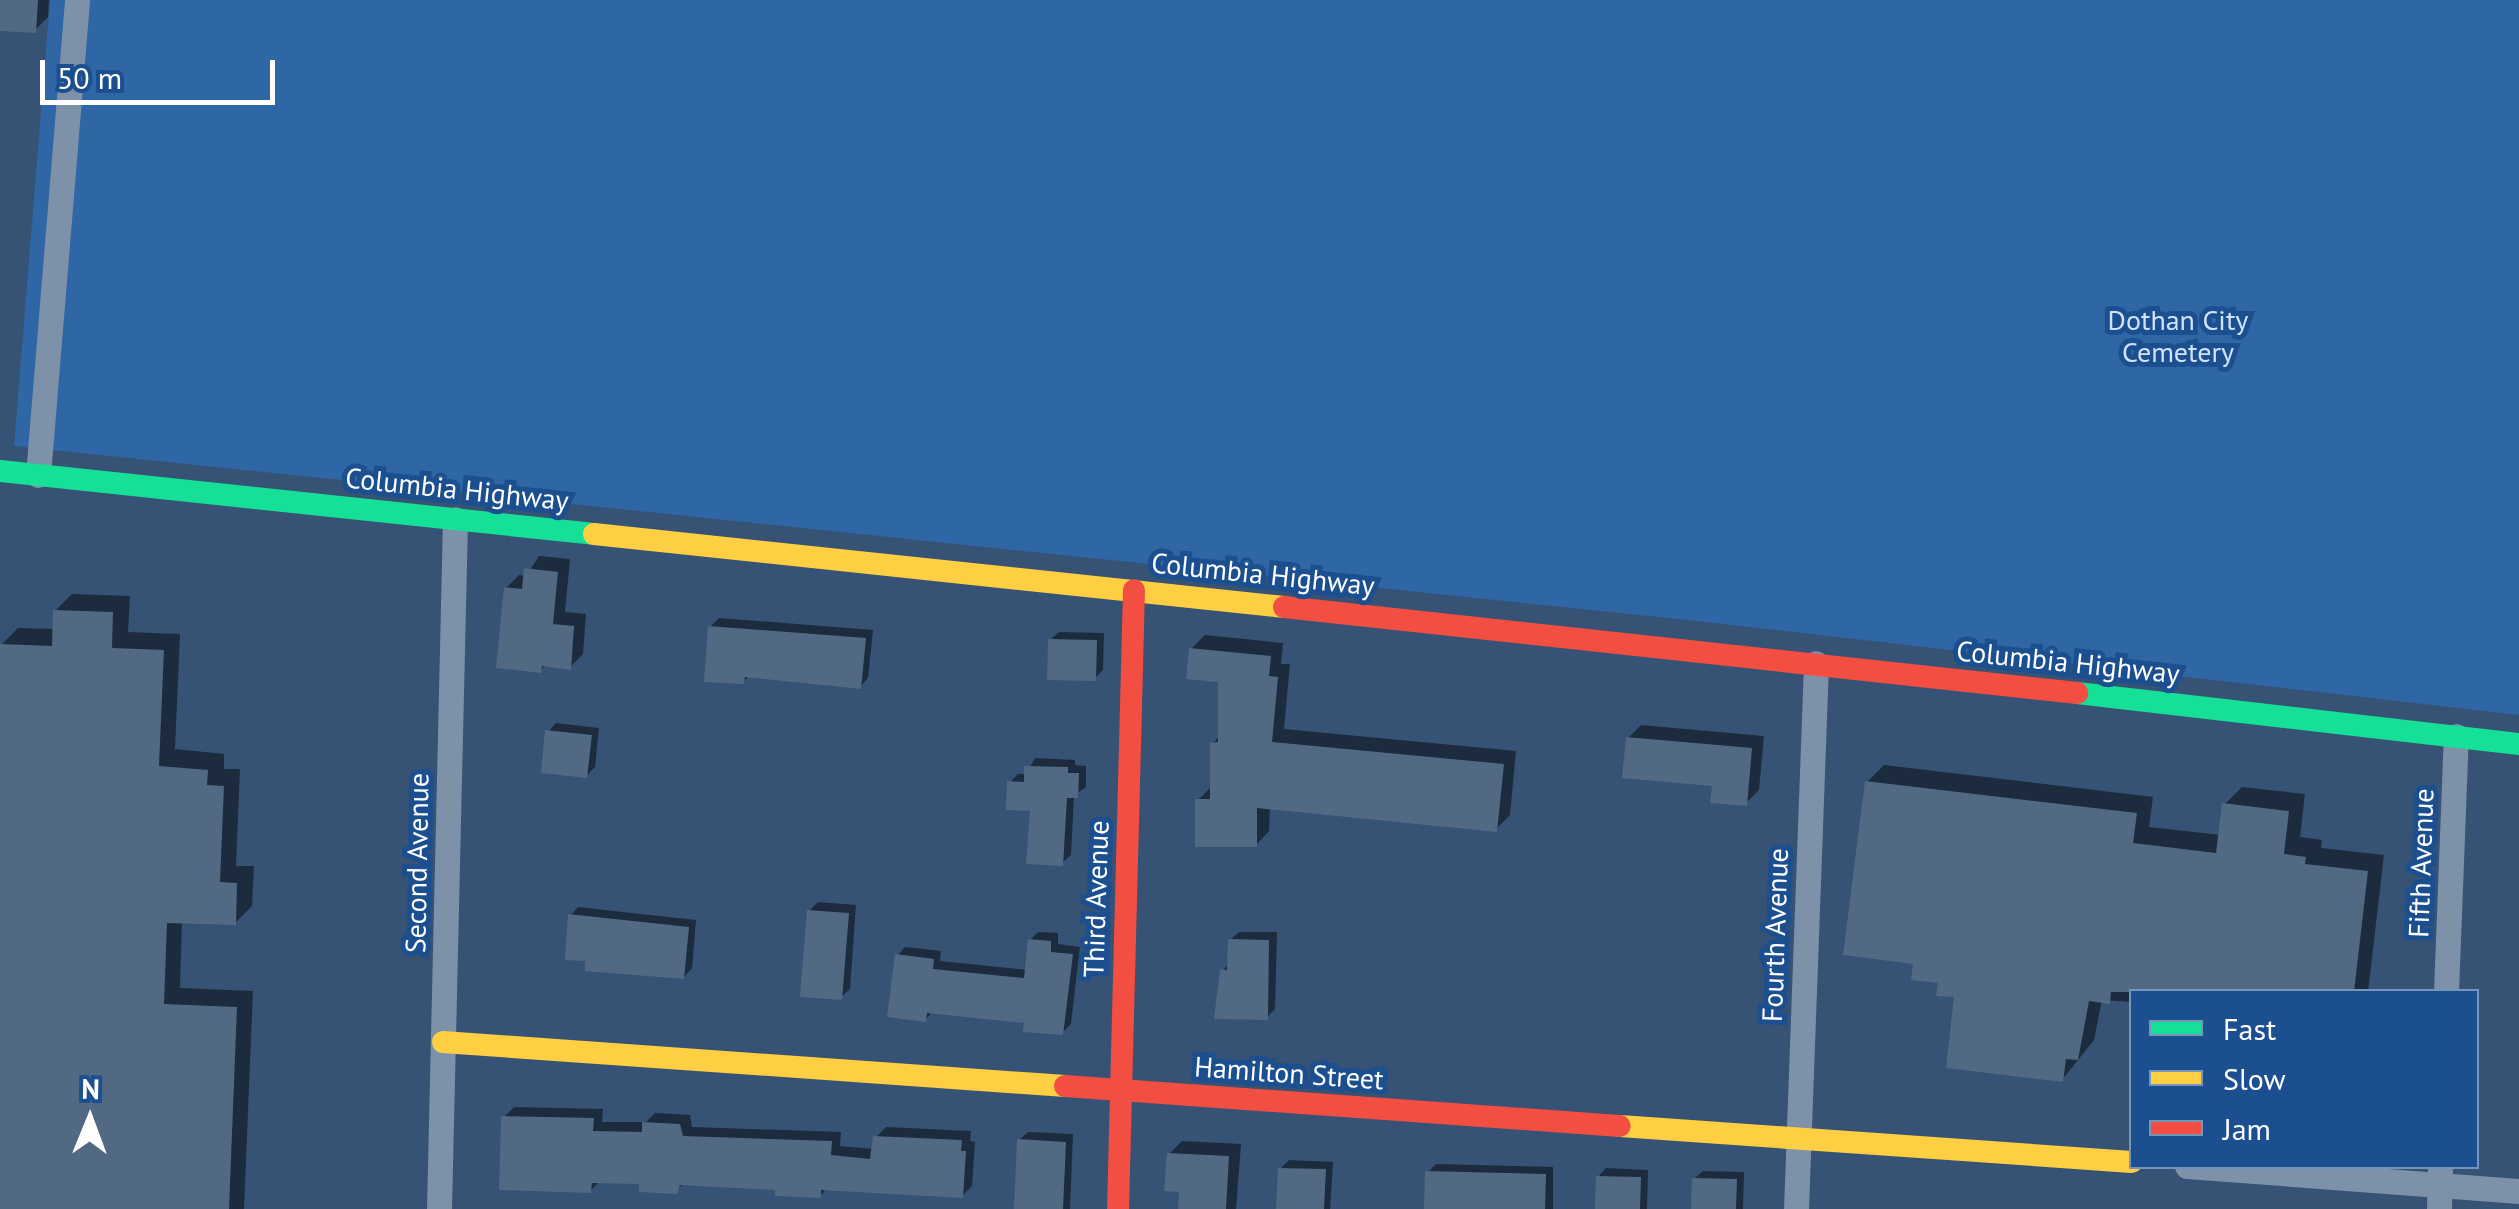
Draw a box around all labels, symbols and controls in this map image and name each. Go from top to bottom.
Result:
scale bar [45,40,280,102]
text: 50 m [57,58,122,97]
park label: Dothan City Cemetery [2108,303,2248,369]
street label: Columbia Highway [344,461,570,517]
street label: Columbia Highway [1150,546,1376,602]
street label: Columbia Highway [1955,634,2181,690]
street label: Second Avenue [399,772,435,954]
street label: Fifth Avenue [2402,787,2440,939]
street label: Third Avenue [1076,820,1116,978]
street label: Fourth Avenue [1755,847,1795,1023]
legend [2129,989,2479,1169]
text: Fast [2223,1009,2276,1048]
street label: Hamilton Street [1193,1050,1385,1096]
text: Slow [2223,1059,2286,1098]
north arrow [40,1069,140,1169]
text: N [81,1070,100,1107]
text: Jam [2223,1109,2271,1148]

